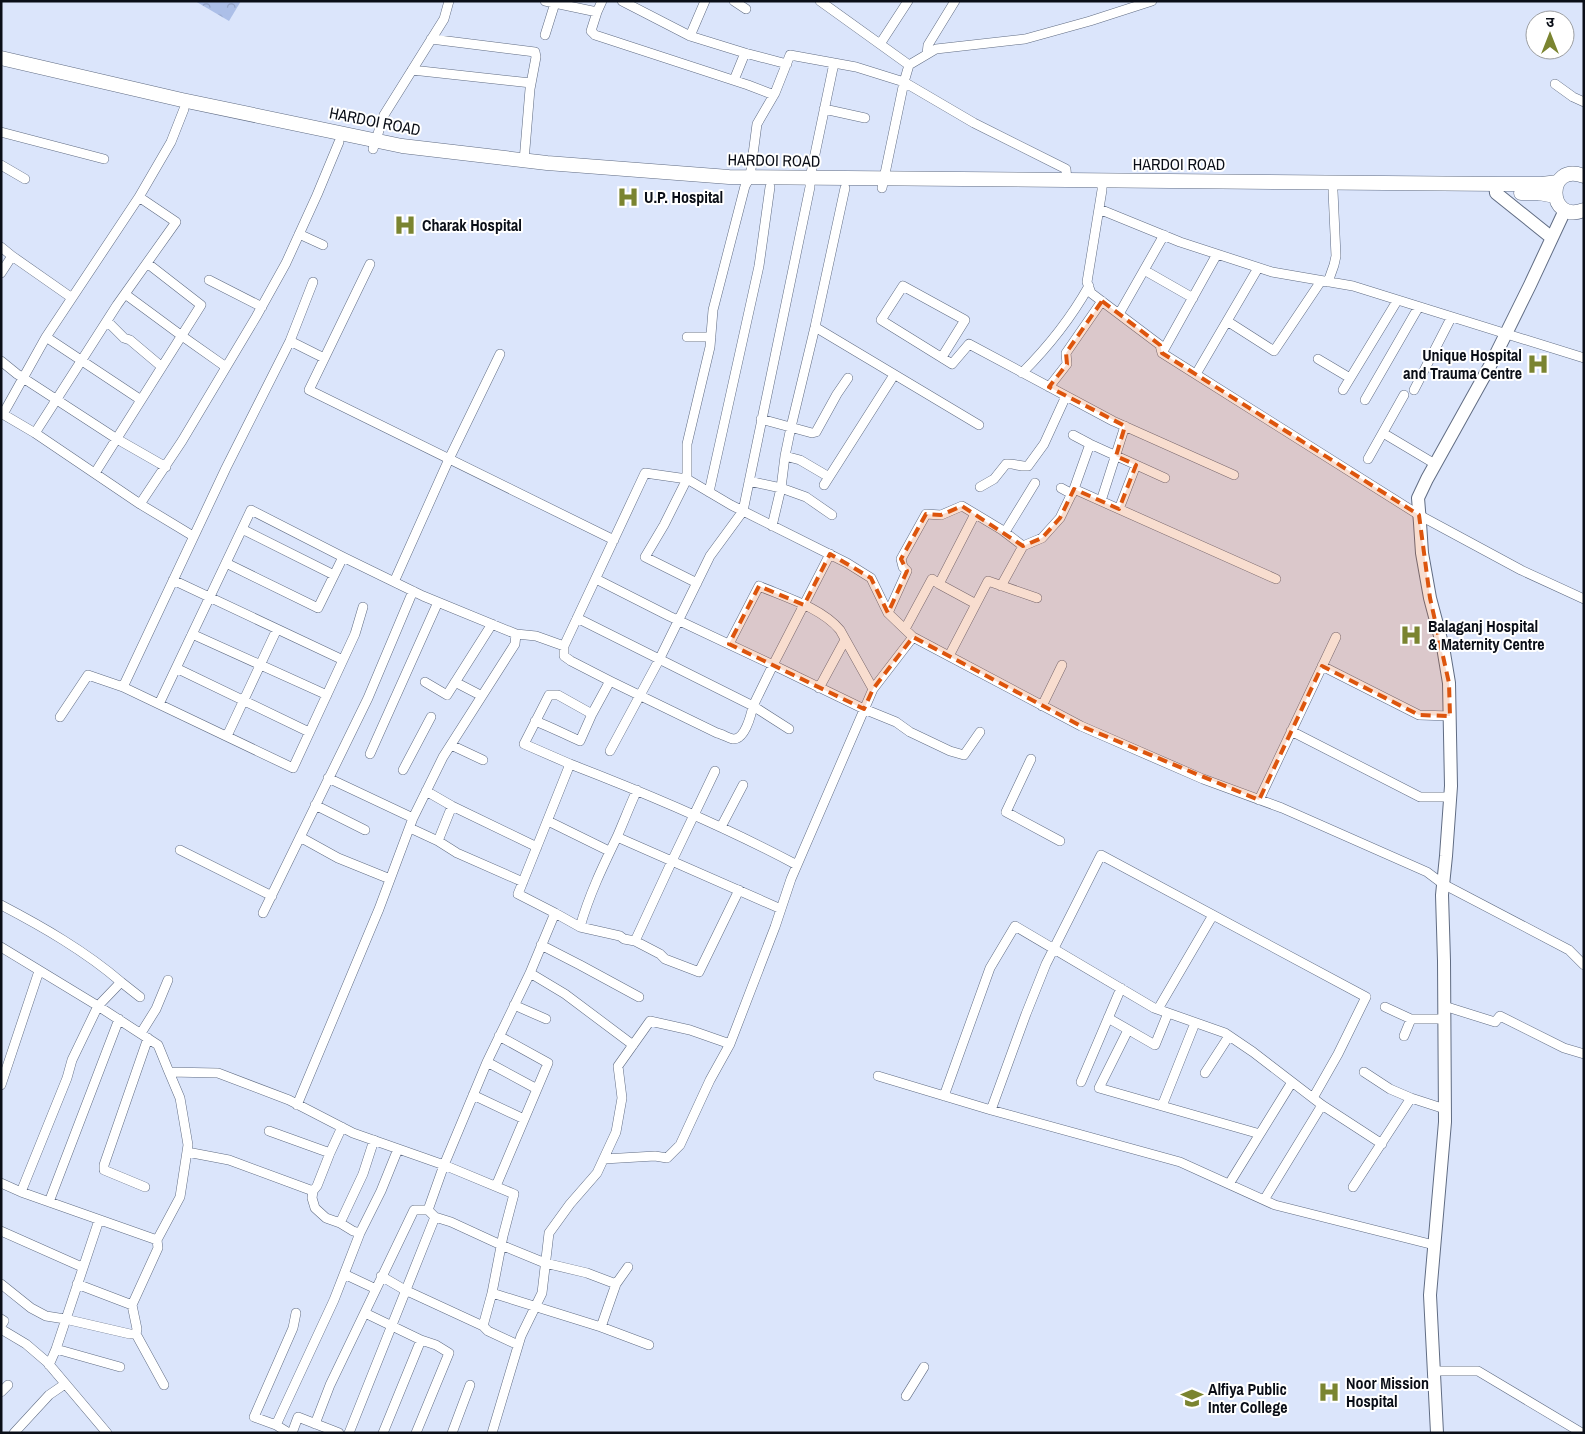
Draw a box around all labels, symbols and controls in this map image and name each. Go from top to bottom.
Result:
north arrow [1525,10,1575,60]
text: उ [1546,13,1555,31]
street label: HARDOI ROAD [327,101,423,141]
street label: HARDOI ROAD [728,148,820,172]
street label: HARDOI ROAD [1133,153,1225,175]
hospital icon: U.P. Hospital [615,184,641,210]
place label: U.P. Hospital [644,186,723,208]
hospital icon: Charak Hospital [392,212,418,238]
place label: Charak Hospital [422,214,522,236]
place label: Unique Hospital and Trauma Centre [1403,344,1522,384]
hospital icon: Unique Hospital and Trauma Centre [1525,351,1551,377]
place label: Balaganj Hospital & Maternity Centre [1428,615,1545,655]
hospital icon: Balaganj Hospital & Maternity Centre [1398,622,1424,648]
place label: Noor Mission Hospital [1346,1372,1429,1412]
place label: Alfiya Public Inter College [1208,1378,1287,1418]
hospital icon: Noor Mission Hospital [1316,1379,1342,1405]
school or university icon: Alfiya Public Inter College [1179,1385,1205,1411]

